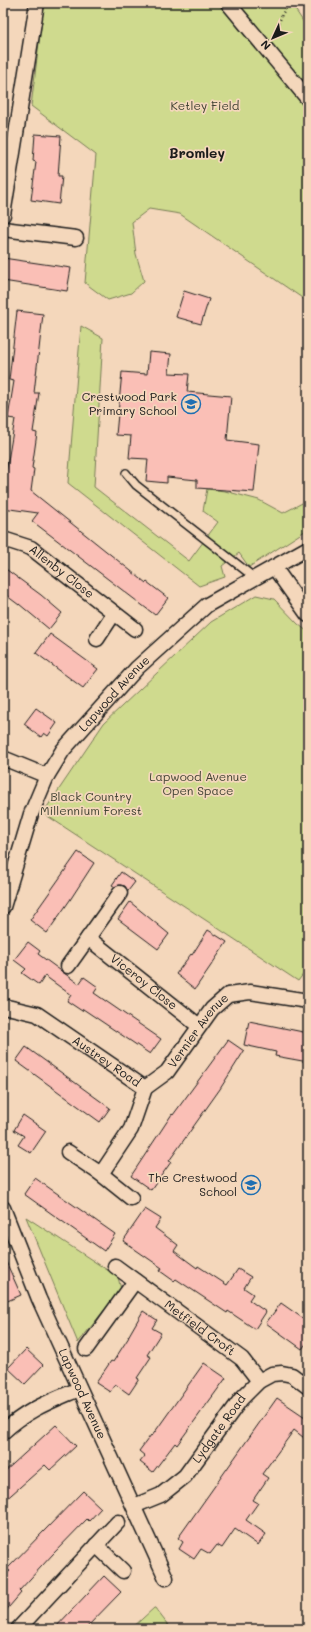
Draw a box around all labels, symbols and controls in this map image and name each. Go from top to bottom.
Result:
north arrow [253,18,293,58]
text: N [257,37,274,54]
park label: Ketley Field [171,97,240,113]
district label: Bromley [169,143,225,162]
place label: Crestwood Park Primary School [82,388,177,418]
school or university icon: Crestwood Park Primary School [180,393,202,415]
street label: Allenby Close [26,541,98,601]
street label: Lapwood Avenue [75,652,153,734]
park label: Lapwood Avenue Open Space [149,768,247,798]
park label: Black Country Millennium Forest [40,788,142,818]
street label: Viceroy Close [107,950,181,1013]
street label: Vernier Avenue [164,989,231,1071]
street label: Austrey Road [70,1032,145,1090]
place label: The Crestwood School [148,1169,237,1199]
school or university icon: The Crestwood School [240,1174,262,1196]
street label: Metfield Croft [162,1296,239,1359]
street label: Lapwood Avenue [56,1346,111,1441]
street label: Lydgate Road [188,1390,249,1466]

